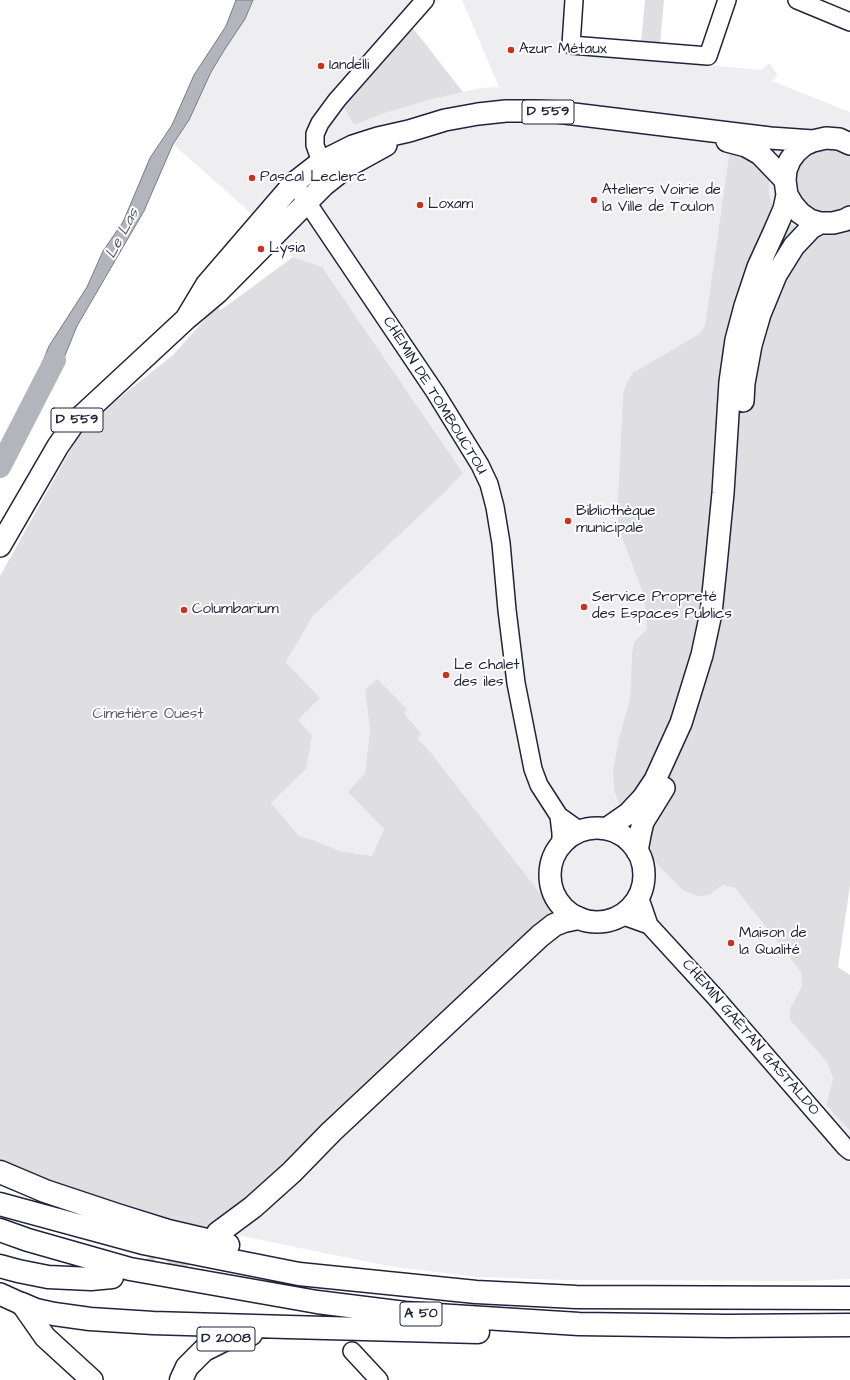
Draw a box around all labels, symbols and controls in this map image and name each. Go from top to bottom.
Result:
place label: Azur Métaux [519,41,607,59]
marker: Azur Métaux [506,45,516,55]
place label: Iandelli [329,57,369,75]
marker: Iandelli [316,61,326,71]
road number: D 559 [522,100,574,124]
place label: Pascal Leclerc [260,169,366,187]
marker: Pascal Leclerc [247,173,257,183]
place label: Ateliers Voirie de la Ville de Toulon [602,182,721,217]
marker: Ateliers Voirie de la Ville de Toulon [589,195,599,205]
place label: Loxam [428,196,473,214]
marker: Loxam [415,200,425,210]
water label: Le Las [102,206,144,262]
place label: Lysia [269,240,305,258]
marker: Lysia [256,244,266,254]
street label: CHEMIN DE TOMBOUCTOU [378,314,490,478]
road number: D 559 [51,408,103,432]
place label: Bibliothèque municipale [576,503,655,538]
marker: Bibliothèque municipale [563,516,573,526]
place label: Service Propreté des Espaces Publics [592,589,732,624]
place label: Columbarium [192,601,279,619]
marker: Service Propreté des Espaces Publics [579,602,589,612]
marker: Columbarium [179,605,189,615]
place label: Le chalet des iles [454,657,520,692]
marker: Le chalet des iles [441,670,451,680]
park label: Cimetière Ouest [93,706,203,724]
place label: Maison de la Qualité [739,925,807,960]
marker: Maison de la Qualité [726,938,736,948]
street label: CHEMIN GAËTAN GASTALDO [677,956,823,1120]
road number: A 50 [400,1302,442,1326]
road number: D 2008 [197,1327,255,1351]

